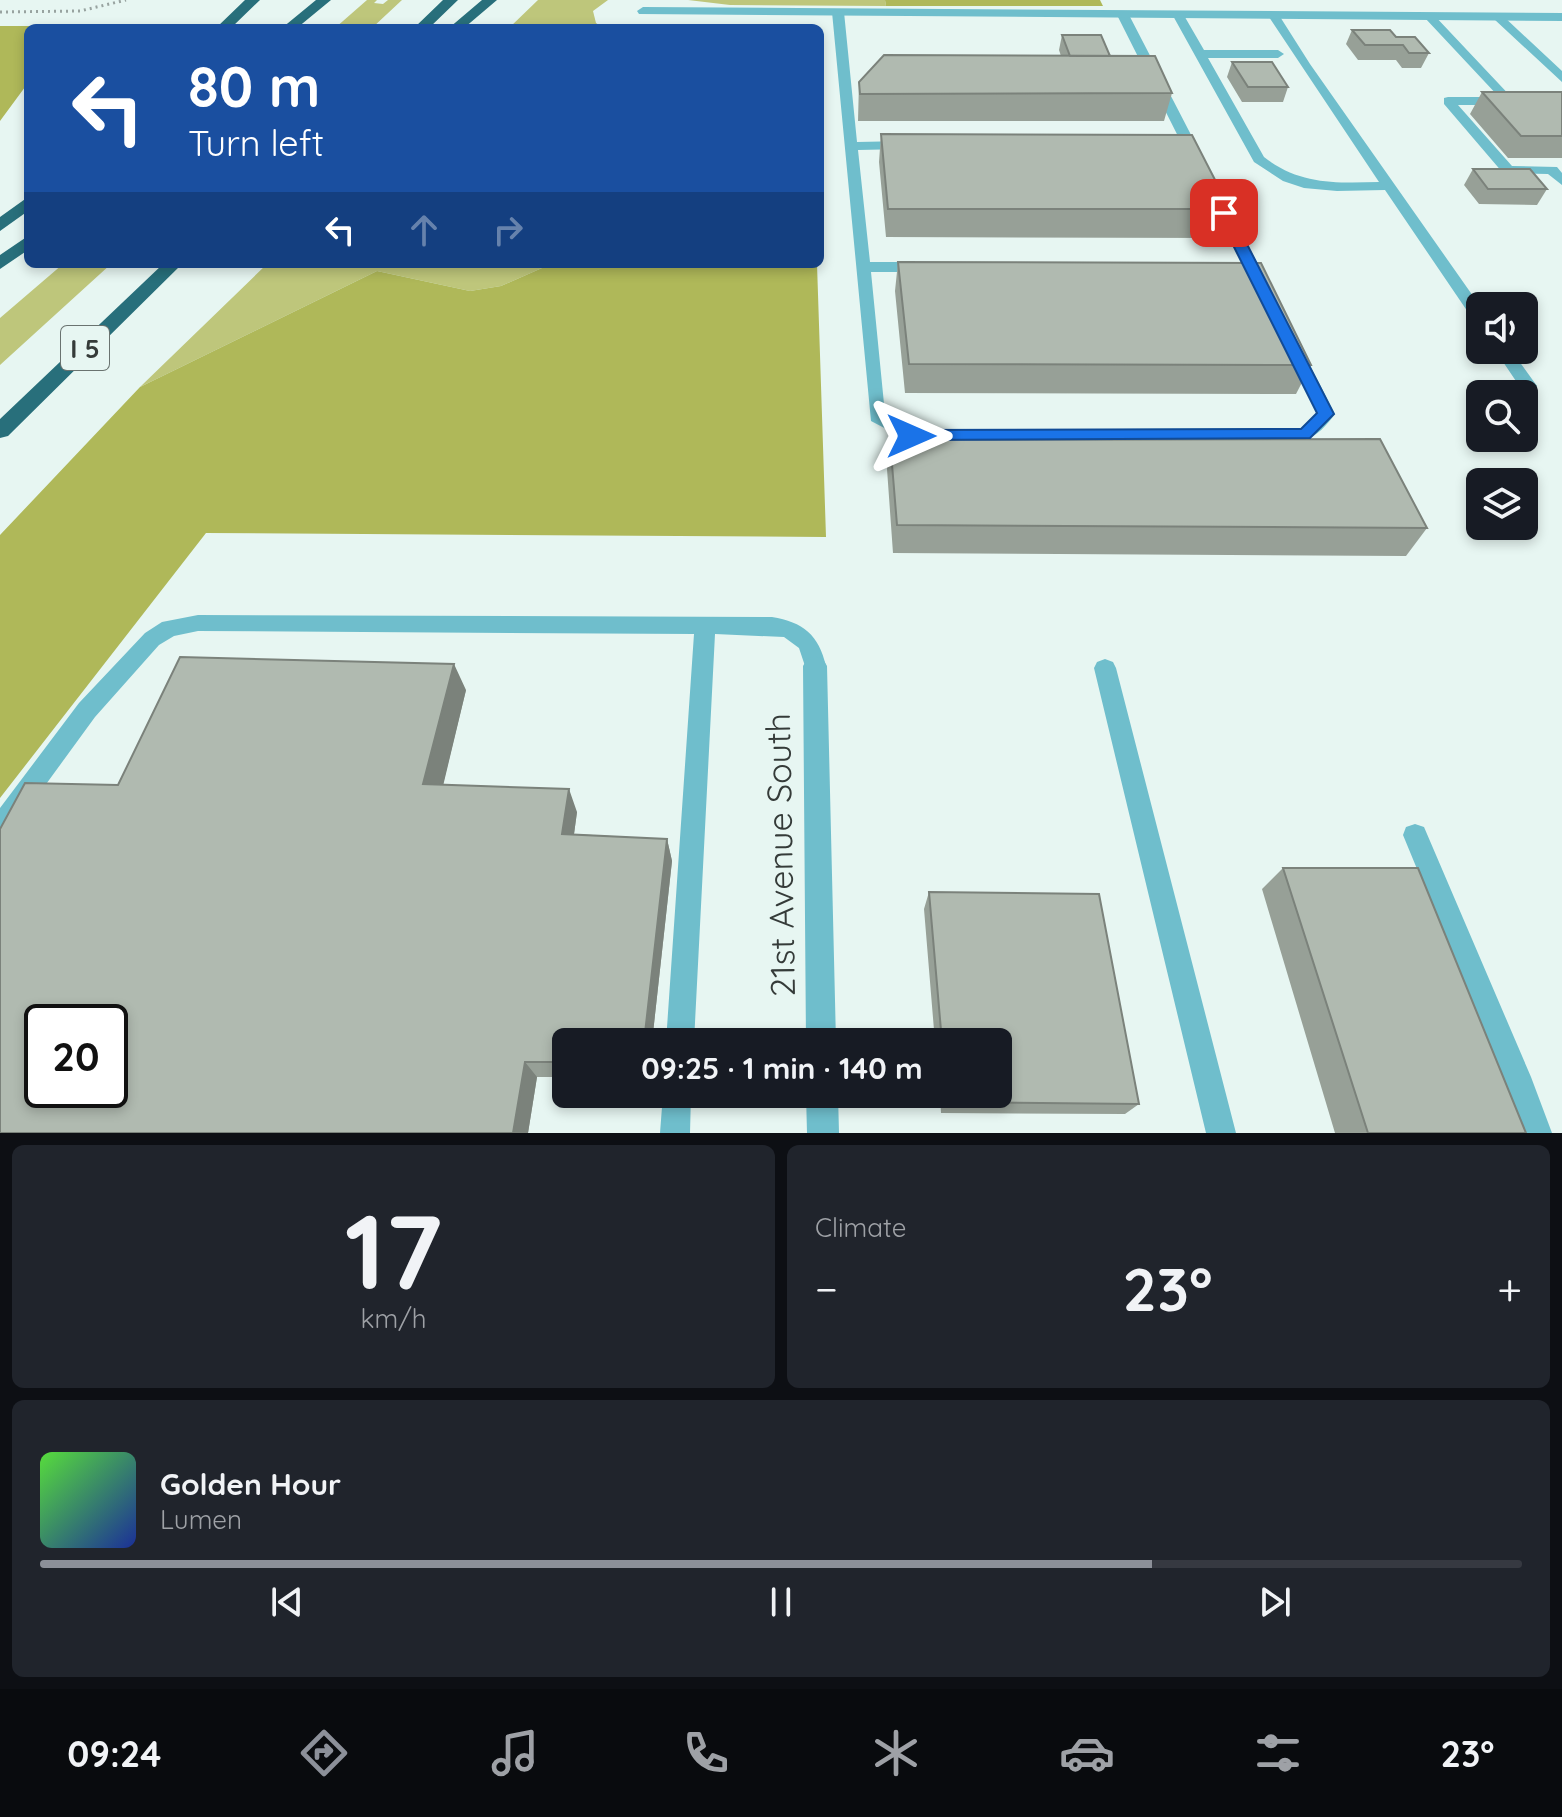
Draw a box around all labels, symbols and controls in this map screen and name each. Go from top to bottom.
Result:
text: 80 m [188,51,320,121]
icon: left [56,56,160,160]
text: Turn left [188,120,324,165]
pin [1190,179,1258,247]
icon: arrive [1202,191,1246,235]
icon: left [318,208,362,252]
icon: ahead [402,208,446,252]
icon: right [486,208,530,252]
map controls [1466,292,1538,540]
button: sound [1466,292,1538,364]
road number: I 5 [61,326,109,370]
button: search [1466,380,1538,452]
position arrow [869,394,953,478]
button: layers [1466,468,1538,540]
street label: 21st Avenue South [756,713,804,997]
speed limit sign: 20 [24,1004,128,1108]
text: 09:25 · 1 min · 140 m [641,1049,923,1087]
text: 17 [345,1185,442,1315]
text: Climate [815,1211,906,1244]
text: 23° [1123,1251,1213,1326]
text: − [815,1261,838,1316]
text: + [1497,1261,1522,1316]
text: km/h [361,1302,426,1335]
text: Golden Hour [160,1465,341,1503]
text: Lumen [160,1503,242,1536]
icon: previous [265,1580,309,1624]
icon: pause [759,1580,803,1624]
icon: next [1253,1580,1297,1624]
icon: directions [296,1725,352,1781]
icon: music [487,1725,543,1781]
icon: phone [678,1725,734,1781]
icon: climate [868,1725,924,1781]
icon: car [1059,1725,1115,1781]
icon: filters [1250,1725,1306,1781]
text: 09:24 [67,1731,161,1776]
text: 23° [1441,1731,1495,1776]

